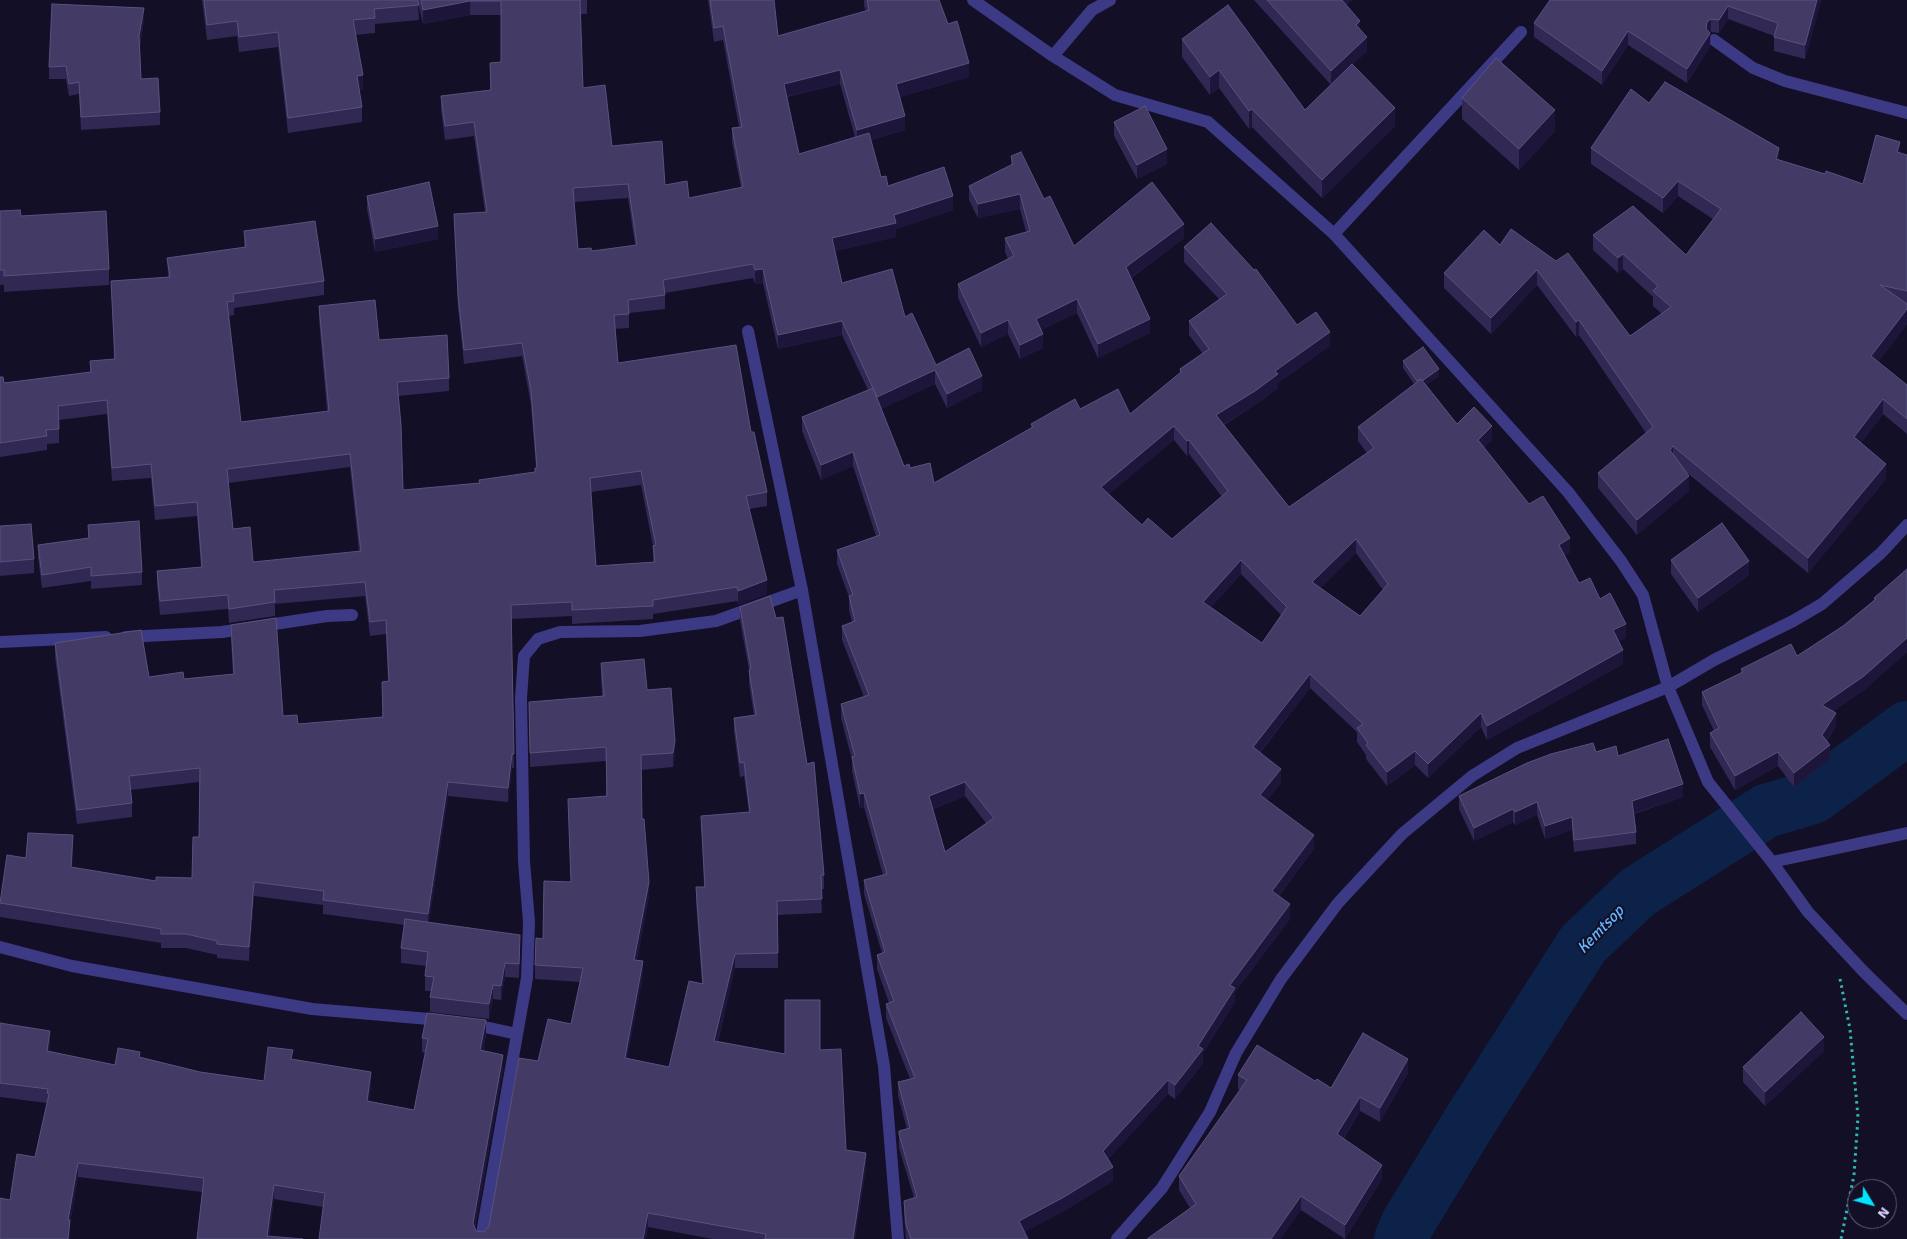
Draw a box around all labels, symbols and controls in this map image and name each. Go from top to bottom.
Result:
water label: Kemtsop [1573,902,1629,958]
north arrow [1847,1179,1897,1229]
text: N [1874,1204,1893,1222]

